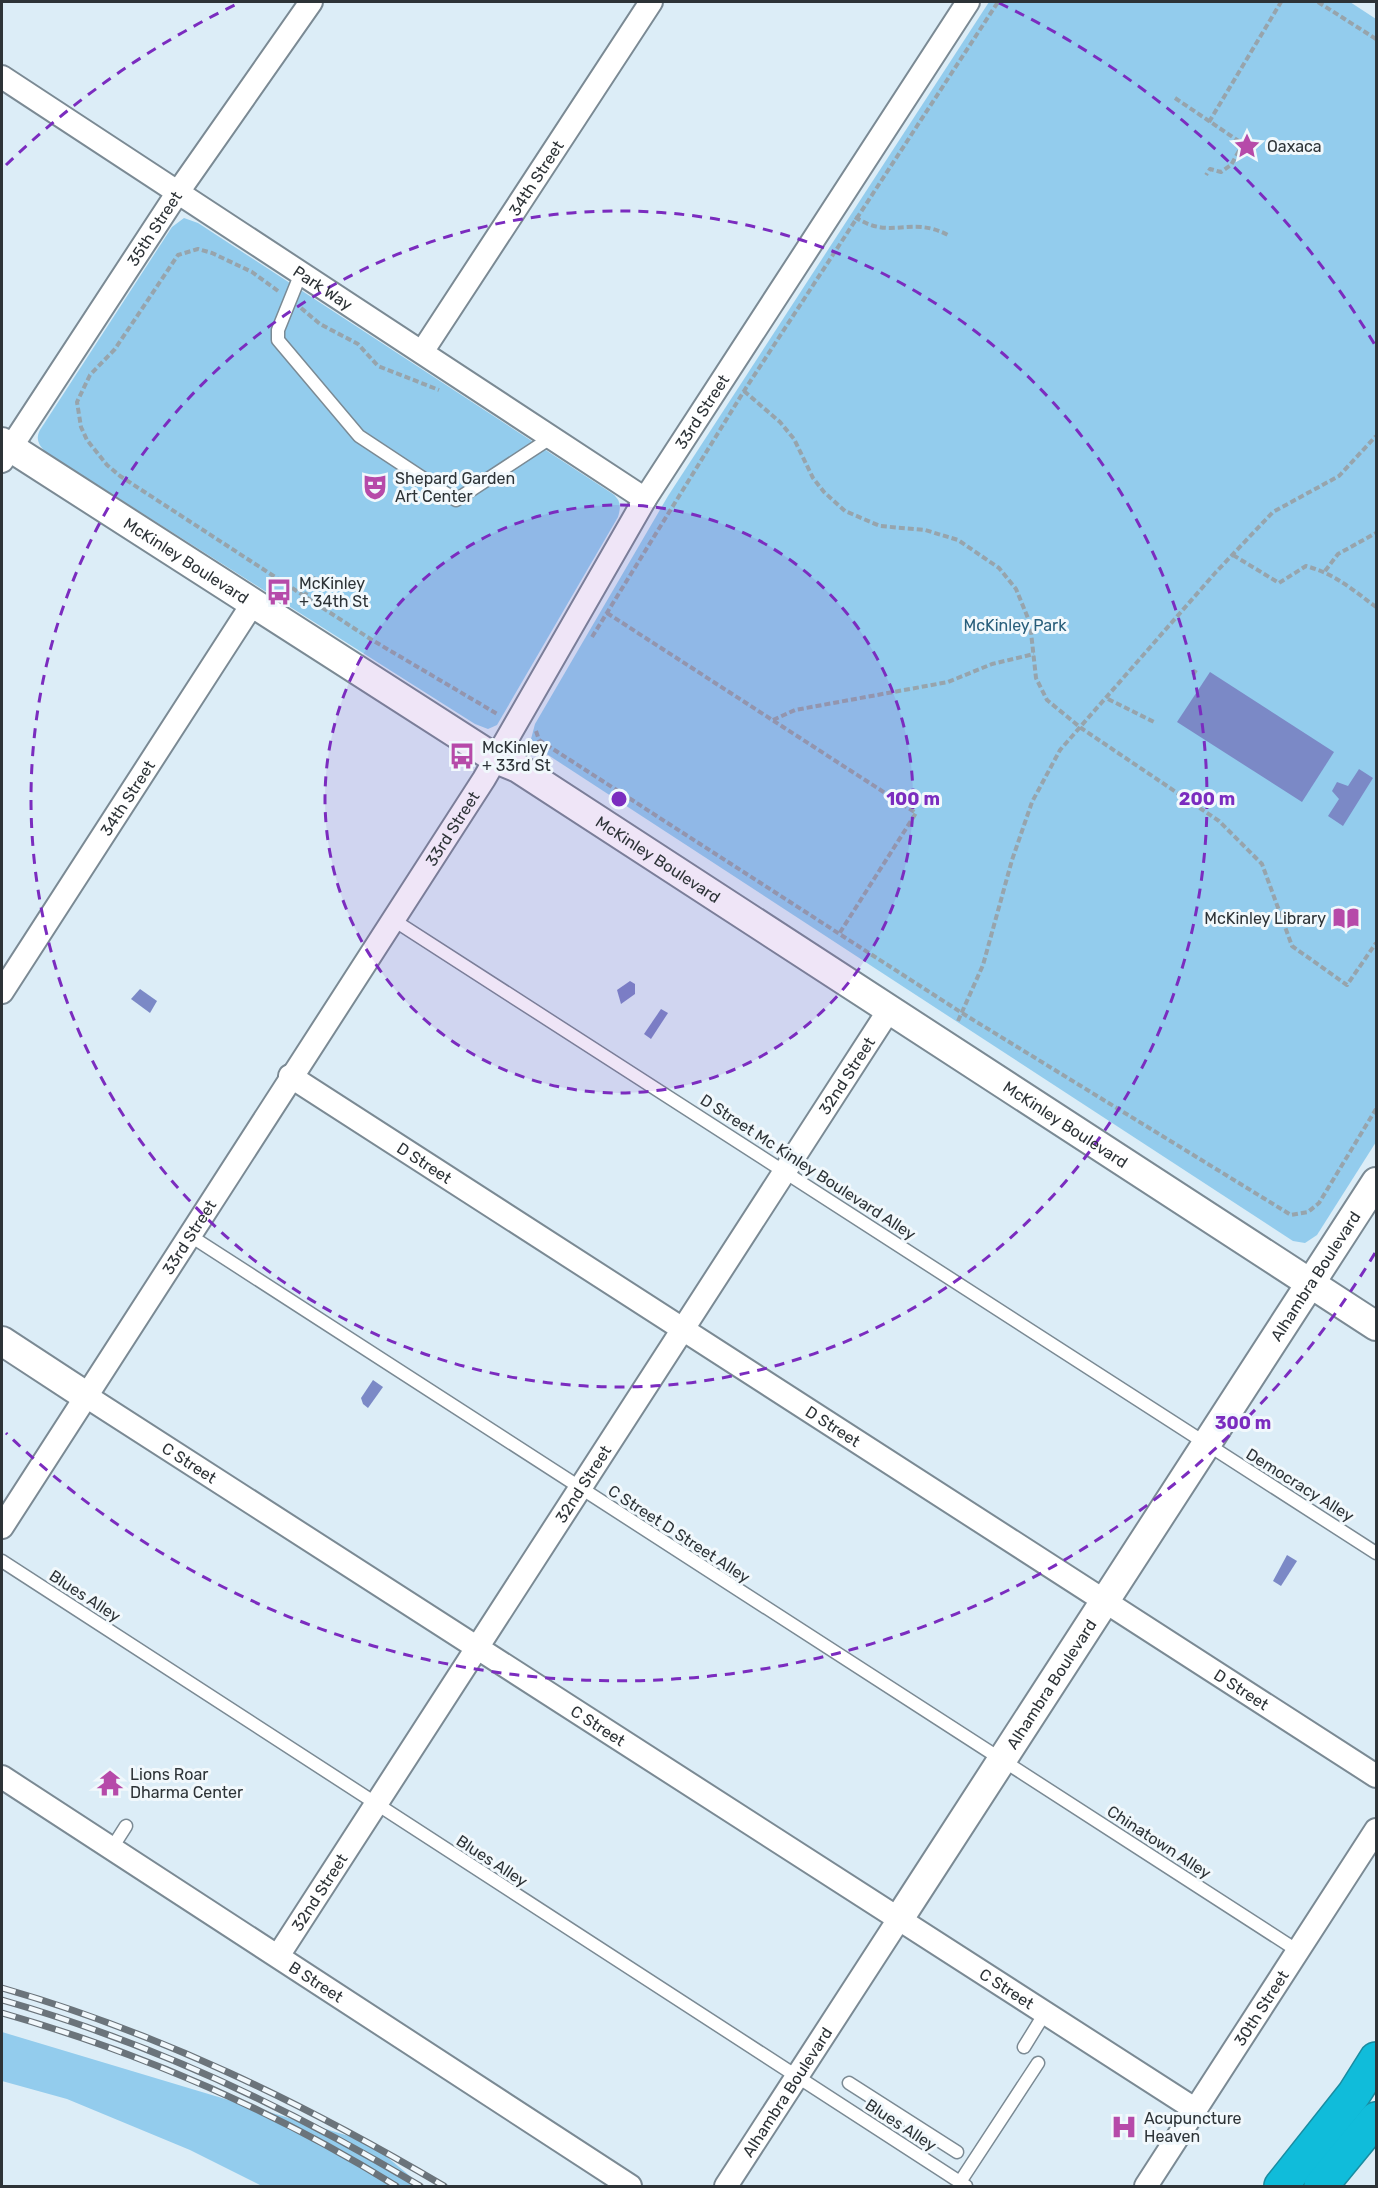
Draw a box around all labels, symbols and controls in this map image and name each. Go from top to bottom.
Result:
place icon: Oaxaca [1232,131,1262,161]
street label: 34th Street [504,137,567,219]
place label: Oaxaca [1267,137,1322,156]
street label: 35th Street [123,187,186,269]
street label: Park Way [290,261,356,314]
street label: 33rd Street [671,371,733,452]
place label: Shepard Garden Art Center [395,469,515,506]
theatre icon: Shepard Garden Art Center [360,472,390,502]
street label: McKinley Boulevard [120,513,252,607]
place label: McKinley + 34th St [299,574,369,611]
bus stop icon: McKinley + 34th St [264,577,294,607]
park label: McKinley Park [964,616,1067,635]
place label: McKinley + 33rd St [482,738,551,775]
bus stop icon: McKinley + 33rd St [447,741,477,771]
street label: 34th Street [96,757,158,839]
street label: 33rd Street [421,788,483,869]
text: 100 m [886,788,940,810]
text: 200 m [1179,788,1235,810]
centre of rings [609,789,629,809]
street label: McKinley Boulevard [592,812,724,907]
library icon: McKinley Library [1331,903,1361,933]
place label: McKinley Library [1204,909,1326,928]
street label: 32nd Street [815,1033,879,1118]
street label: McKinley Boulevard [1000,1077,1131,1172]
street label: D Street Mc Kinley Boulevard Alley [697,1090,919,1244]
street label: D Street [394,1138,455,1187]
street label: 33rd Street [158,1196,220,1278]
street label: Alhambra Boulevard [1266,1208,1364,1344]
street label: D Street [802,1401,864,1451]
text: 300 m [1215,1412,1271,1434]
street label: C Street [159,1438,220,1487]
street label: 32nd Street [551,1442,615,1526]
street label: Democracy Alley [1243,1444,1358,1526]
street label: C Street D Street Alley [604,1481,754,1587]
street label: Blues Alley [46,1566,124,1626]
street label: Alhambra Boulevard [1002,1616,1100,1752]
street label: D Street [1211,1665,1272,1714]
street label: C Street [567,1701,629,1750]
place label: Lions Roar Dharma Center [130,1765,243,1802]
temple icon: Lions Roar Dharma Center [95,1768,125,1798]
street label: Chinatown Alley [1104,1801,1215,1883]
street label: Blues Alley [453,1831,531,1891]
street label: 32nd Street [287,1850,351,1934]
street label: B Street [286,1957,347,2006]
street label: C Street [976,1964,1038,2013]
street label: 30th Street [1230,1967,1292,2049]
street label: Alhambra Boulevard [738,2024,836,2160]
street label: Blues Alley [862,2095,940,2155]
place label: Acupuncture Heaven [1144,2109,1242,2146]
hospital icon: Acupuncture Heaven [1109,2112,1139,2142]

